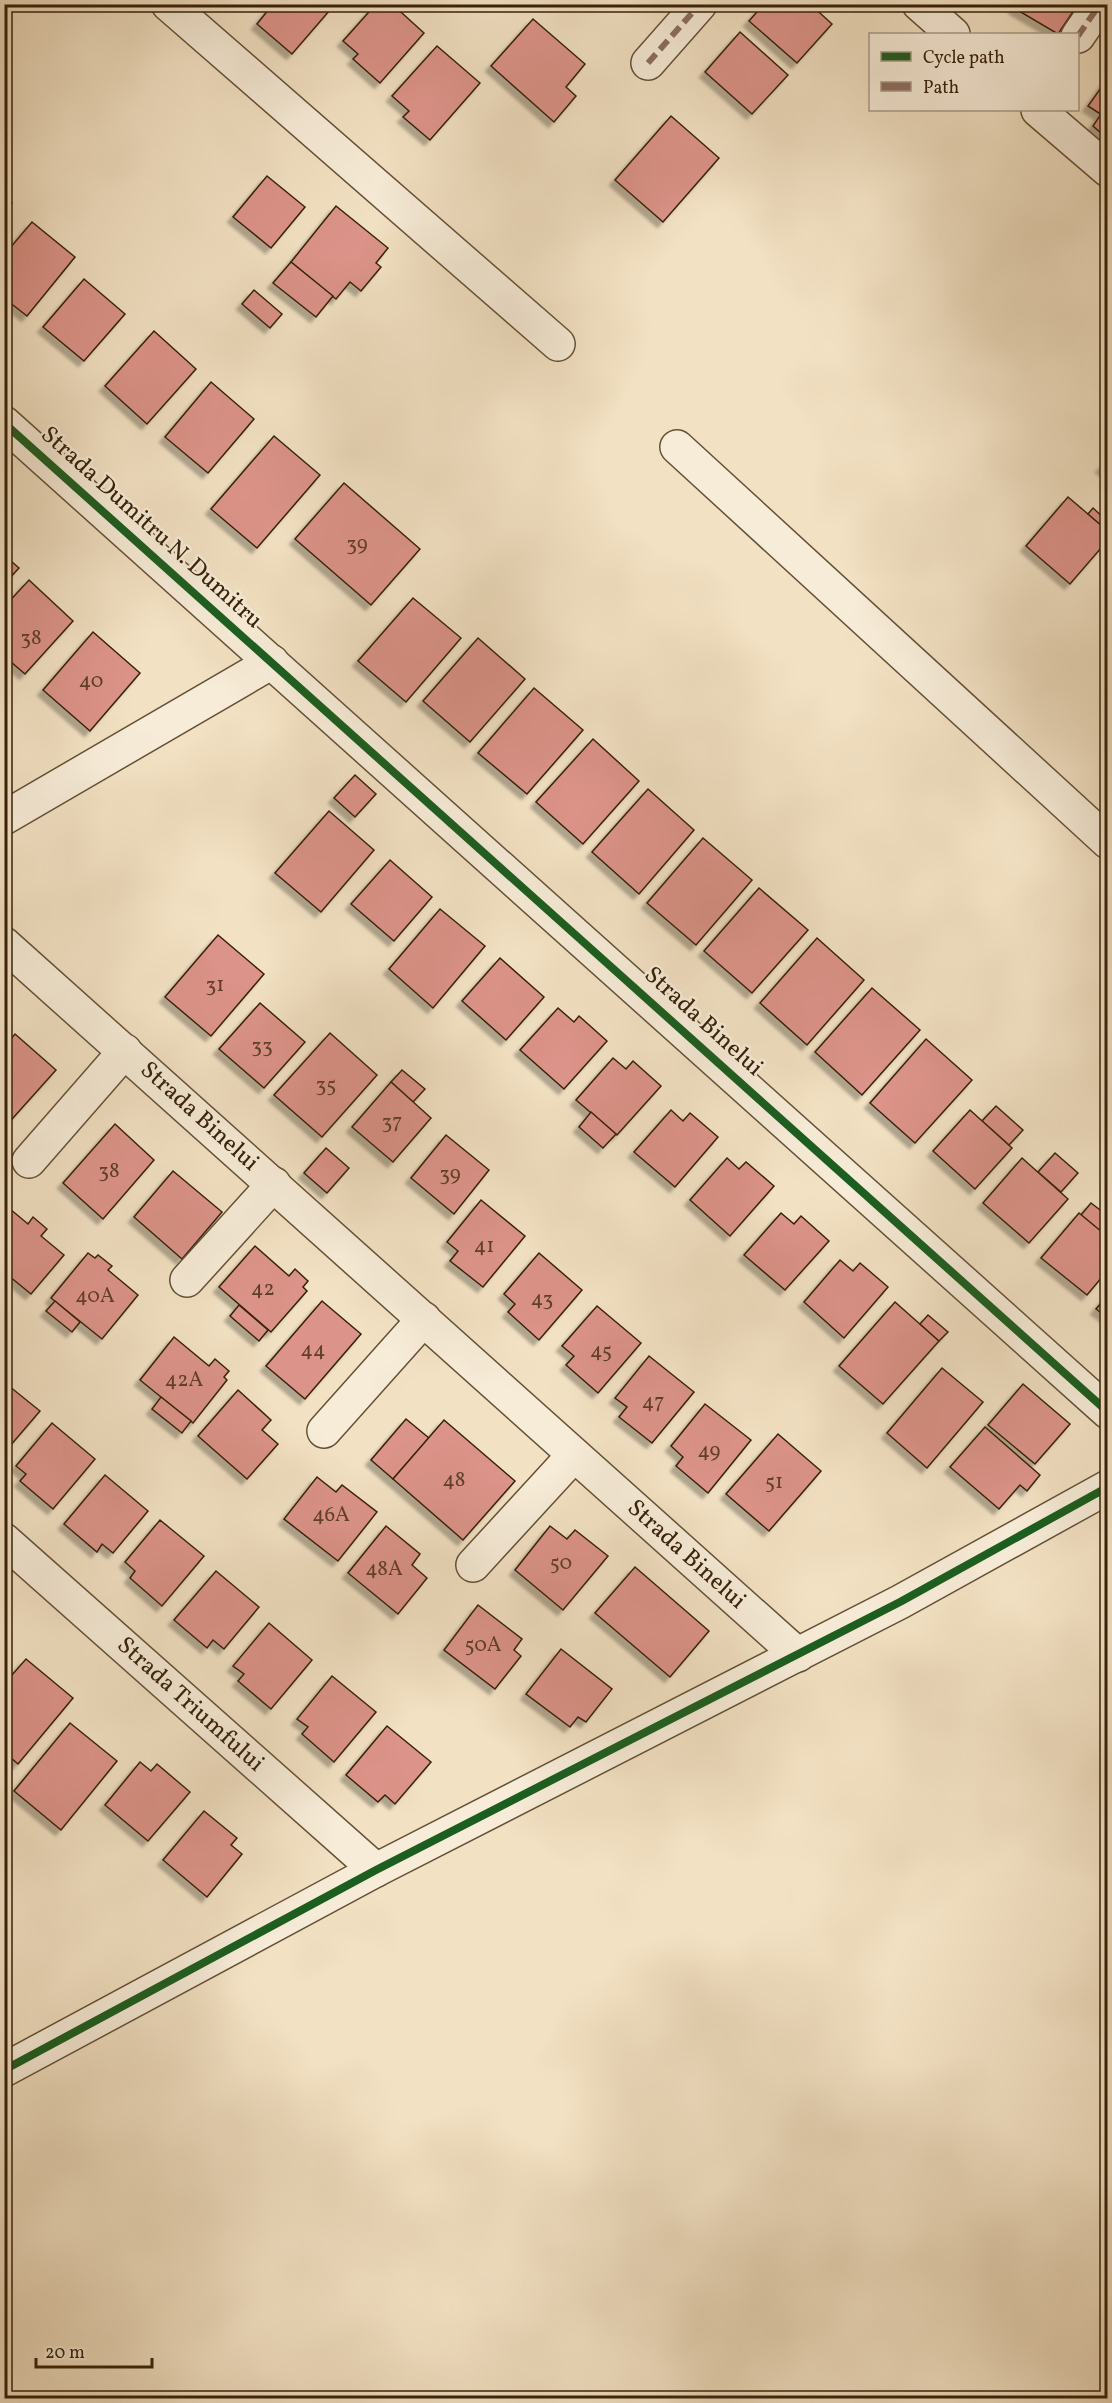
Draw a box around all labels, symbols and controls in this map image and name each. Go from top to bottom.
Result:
legend [869,33,1079,111]
text: Cycle path [923,46,1005,71]
text: Path [923,76,959,101]
street label: Strada Dumitru N. Dumitru [32,419,270,637]
house number: 39 [346,530,368,559]
house number: 38 [20,624,42,653]
house number: 40 [79,667,103,696]
street label: Strada Binelui [636,959,770,1085]
house number: 31 [206,971,224,1000]
house number: 33 [251,1032,273,1061]
street label: Strada Binelui [132,1054,266,1180]
house number: 35 [316,1071,336,1100]
house number: 37 [382,1108,402,1137]
house number: 38 [98,1157,120,1186]
house number: 39 [439,1160,461,1189]
house number: 41 [474,1232,494,1261]
house number: 42 [251,1275,275,1304]
house number: 40A [75,1282,115,1311]
house number: 43 [531,1285,553,1314]
house number: 44 [300,1336,326,1365]
house number: 45 [590,1337,612,1366]
house number: 42A [165,1366,204,1395]
house number: 47 [642,1388,664,1417]
house number: 49 [698,1437,721,1466]
house number: 48 [443,1466,465,1495]
house number: 51 [765,1468,783,1497]
street label: Strada Binelui [619,1492,753,1618]
house number: 46A [312,1501,350,1530]
house number: 50 [550,1549,572,1578]
house number: 48A [365,1555,403,1584]
street label: Strada Triumfului [109,1629,271,1781]
house number: 50A [464,1631,502,1660]
scale bar [36,2331,152,2369]
text: 20 m [45,2341,85,2366]

